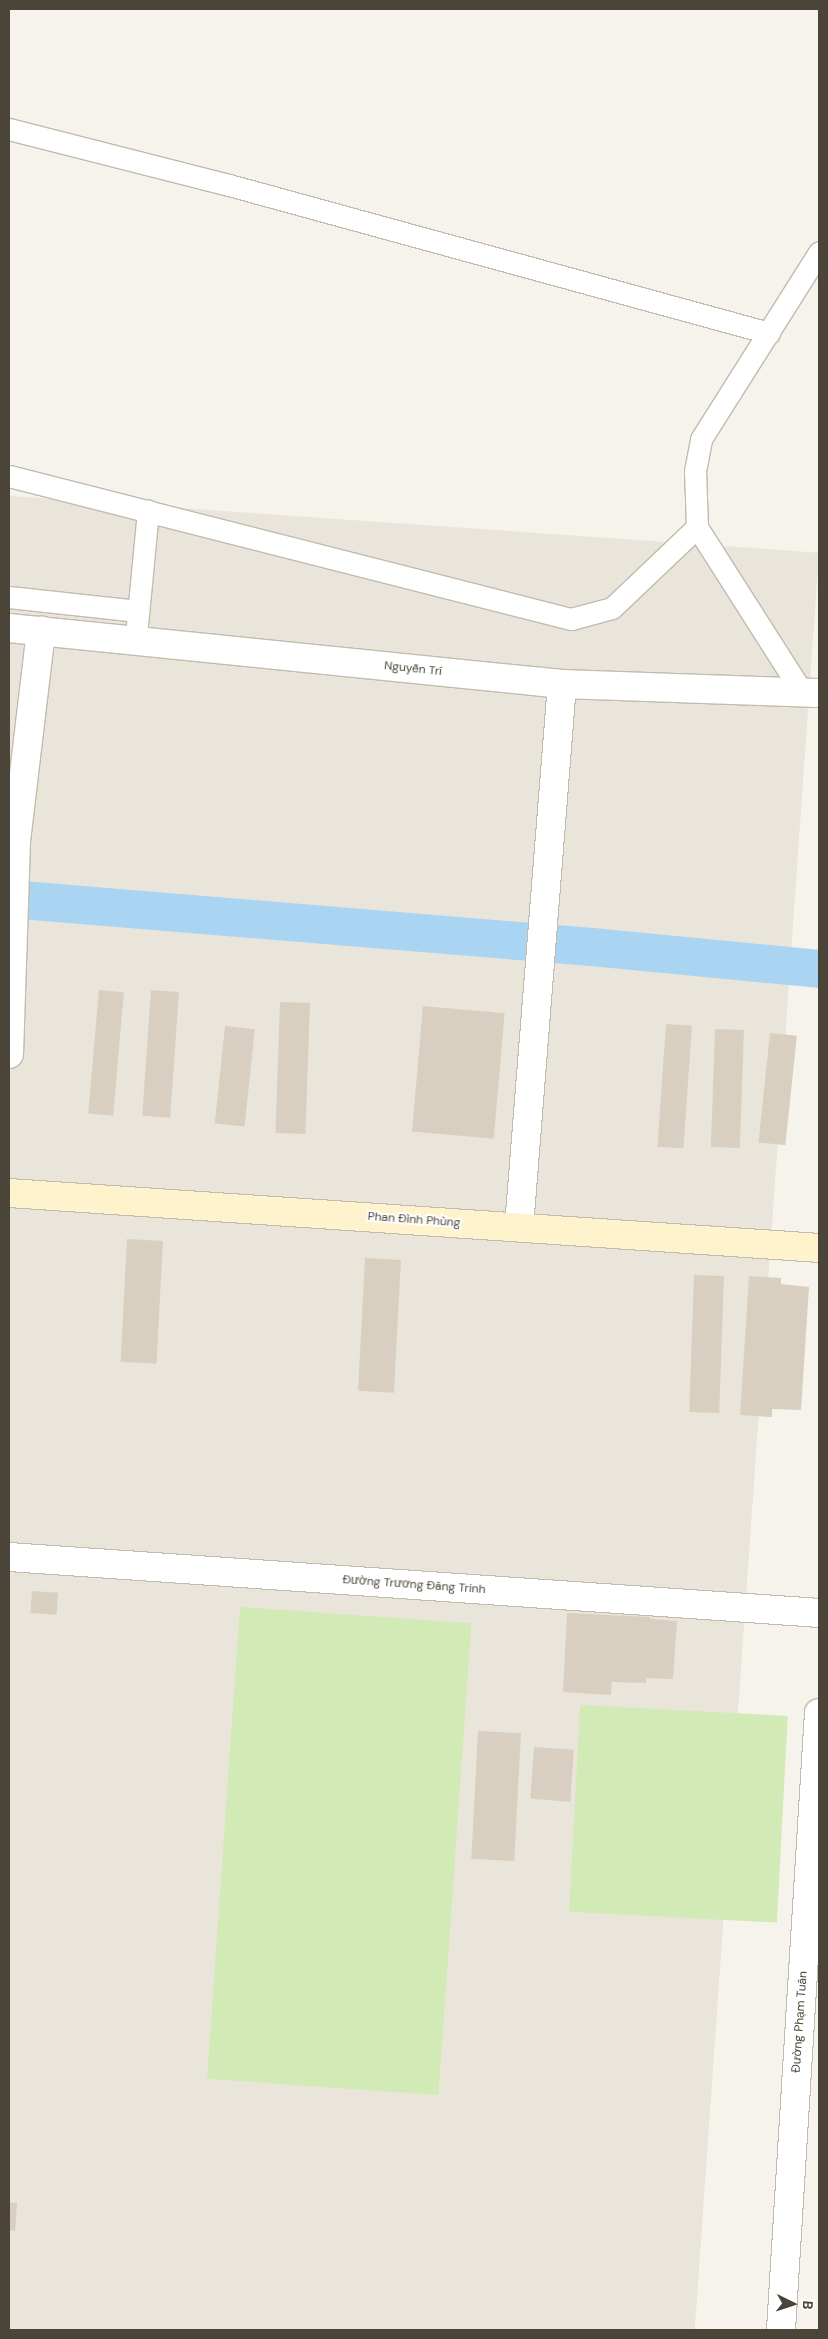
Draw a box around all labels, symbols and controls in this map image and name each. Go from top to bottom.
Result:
street label: Nguyễn Trí [383,659,443,679]
street label: Phan Đình Phùng [367,1210,461,1230]
street label: Đường Trương Đăng Trinh [342,1573,486,1597]
street label: Đường Phạm Tuân [789,1971,811,2073]
north arrow [768,2279,818,2329]
text: B [799,2300,817,2310]

